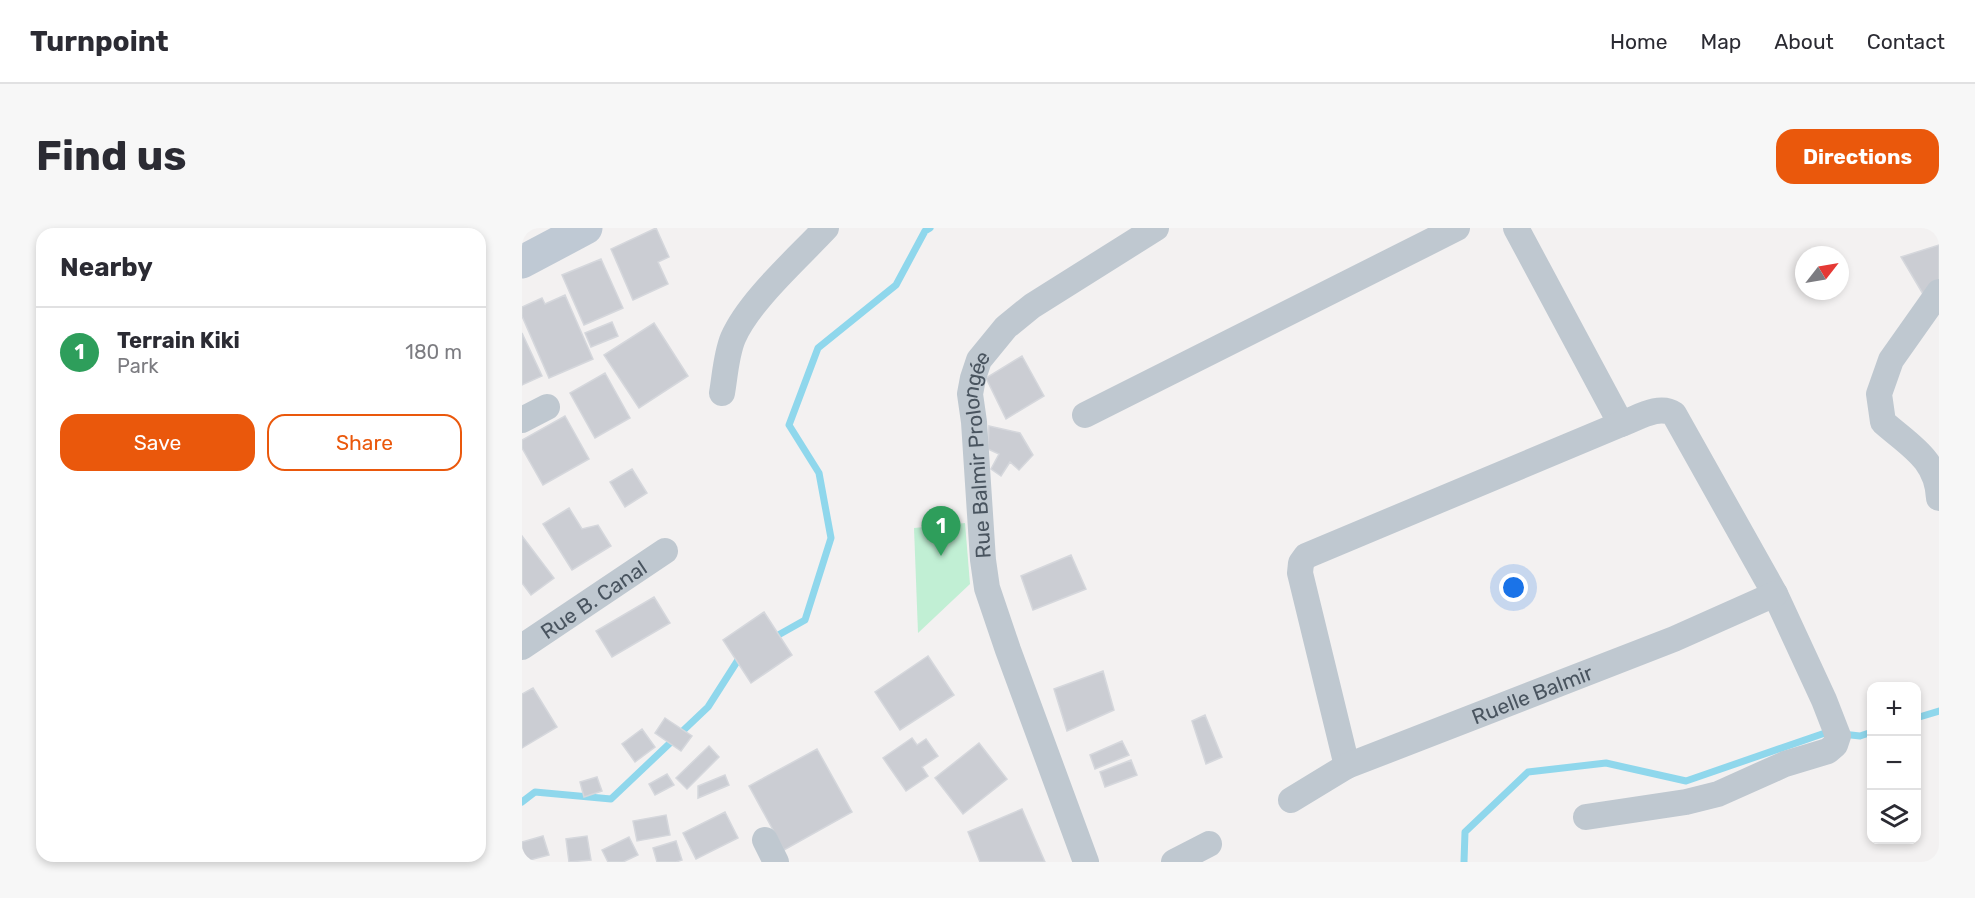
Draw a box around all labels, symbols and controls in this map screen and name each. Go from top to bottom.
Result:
text: Turnpoint [30,25,169,58]
text: Home [1610,29,1667,54]
text: Map [1700,29,1741,54]
text: About [1774,29,1834,54]
text: Contact [1867,29,1945,54]
button: Directions [1776,129,1939,184]
text: Find us [36,131,187,181]
north arrow [1795,246,1849,300]
text: Nearby [60,252,153,283]
text: Terrain Kiki [117,327,240,354]
text: 1 [75,340,84,364]
text: 180 m [405,340,462,364]
street label: Rue Balmir Prolongée [957,345,995,559]
text: Park [117,354,159,378]
button: Save [60,414,255,471]
button: Share [267,414,462,471]
pin: 1 [922,506,960,556]
street label: Rue B. Canal [536,555,651,644]
your location [1499,573,1528,602]
street label: Ruelle Balmir [1468,659,1596,729]
map controls [1867,682,1921,844]
button: + [1867,682,1921,736]
button: − [1867,736,1921,790]
button: layers [1867,790,1921,844]

